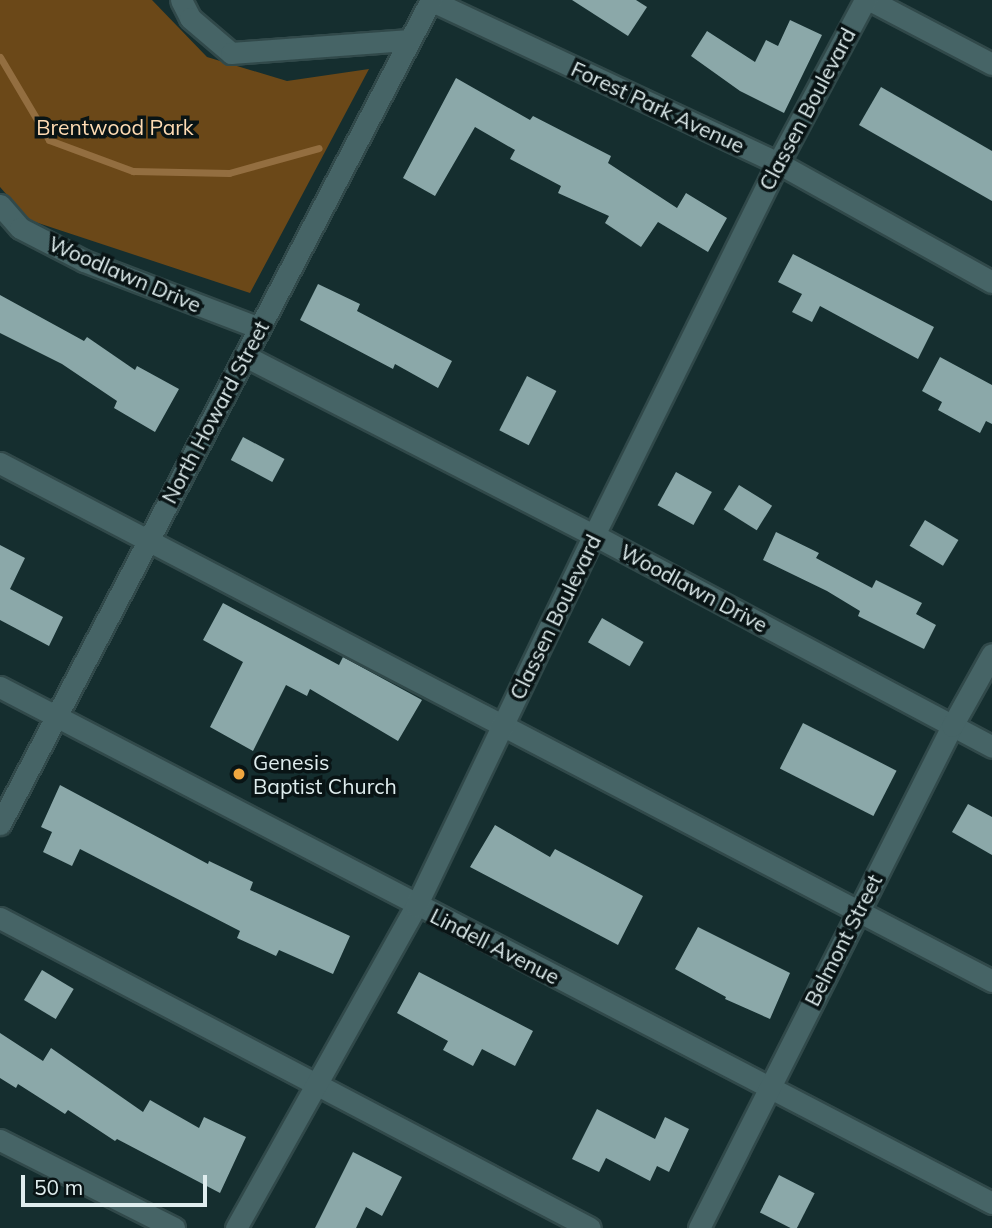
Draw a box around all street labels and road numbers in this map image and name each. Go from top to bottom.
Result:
street label: Classen Boulevard [754,23,860,195]
street label: Forest Park Avenue [567,56,749,158]
street label: Woodlawn Drive [45,231,205,317]
street label: North Howard Street [156,316,274,508]
street label: Classen Boulevard [504,530,606,704]
street label: Woodlawn Drive [616,539,772,637]
street label: Belmont Street [799,870,887,1010]
street label: Lindell Avenue [426,903,564,989]

